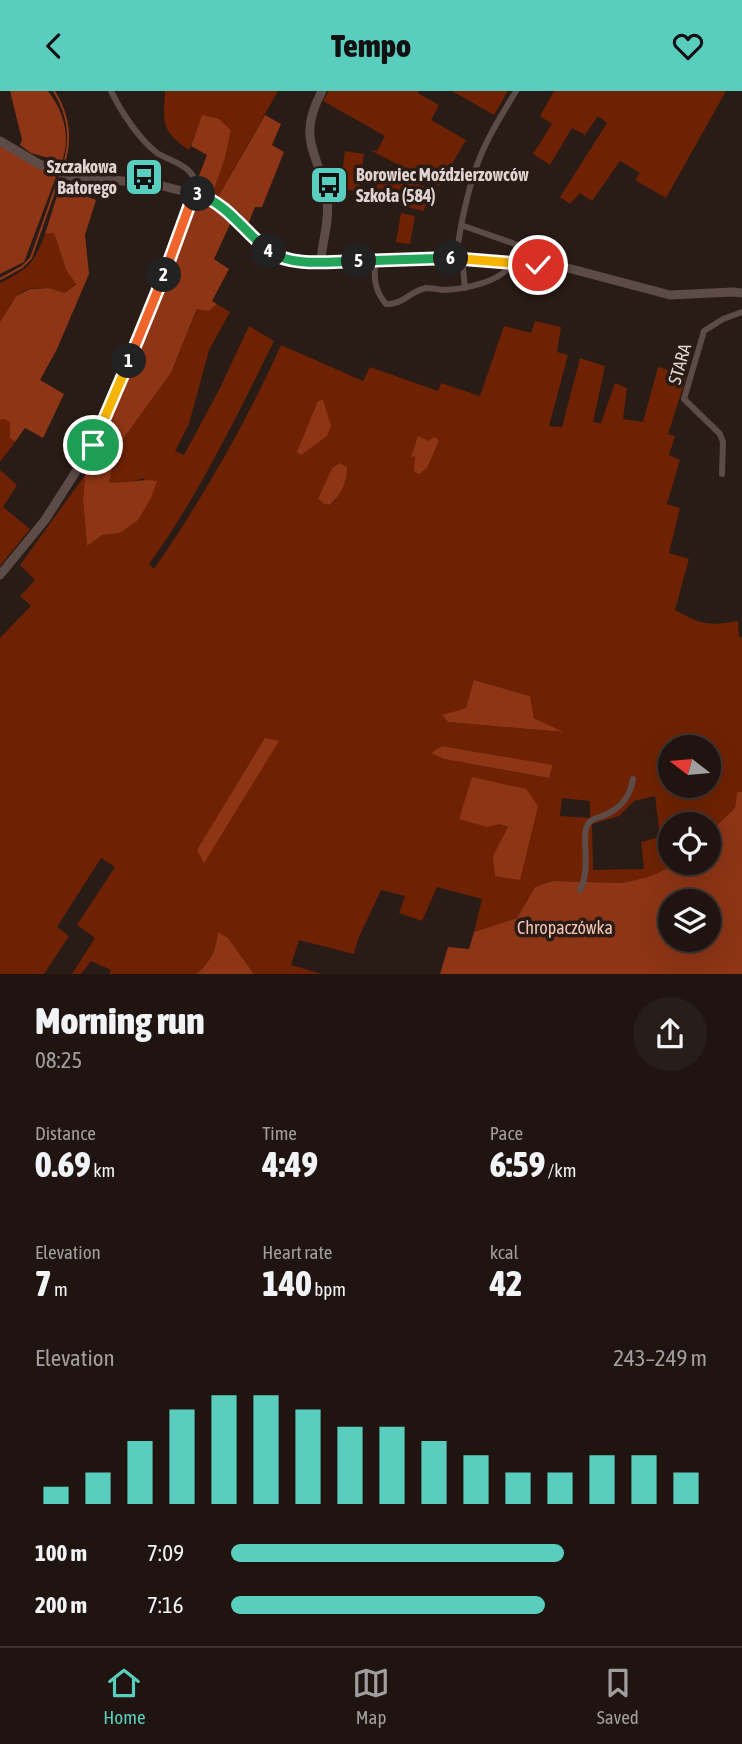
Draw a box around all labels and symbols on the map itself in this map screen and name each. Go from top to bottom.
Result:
place label: Szczakowa Batorego [47,156,117,198]
bus stop icon: Szczakowa Batorego [123,156,165,198]
bus stop icon: Borowiec Moździerzowców Szkoła (584) [308,164,350,206]
place label: Borowiec Moździerzowców Szkoła (584) [356,164,529,206]
pin: 3 [180,177,216,211]
pin: 4 [252,233,286,269]
pin [508,235,568,295]
pin: 6 [434,241,468,275]
pin: 5 [342,243,376,279]
pin: 2 [146,257,182,293]
street label: STARA [664,341,695,387]
pin: 1 [111,343,146,379]
pin [63,415,123,475]
north arrow [658,735,721,798]
park label: Chropaczówka [517,917,613,938]

